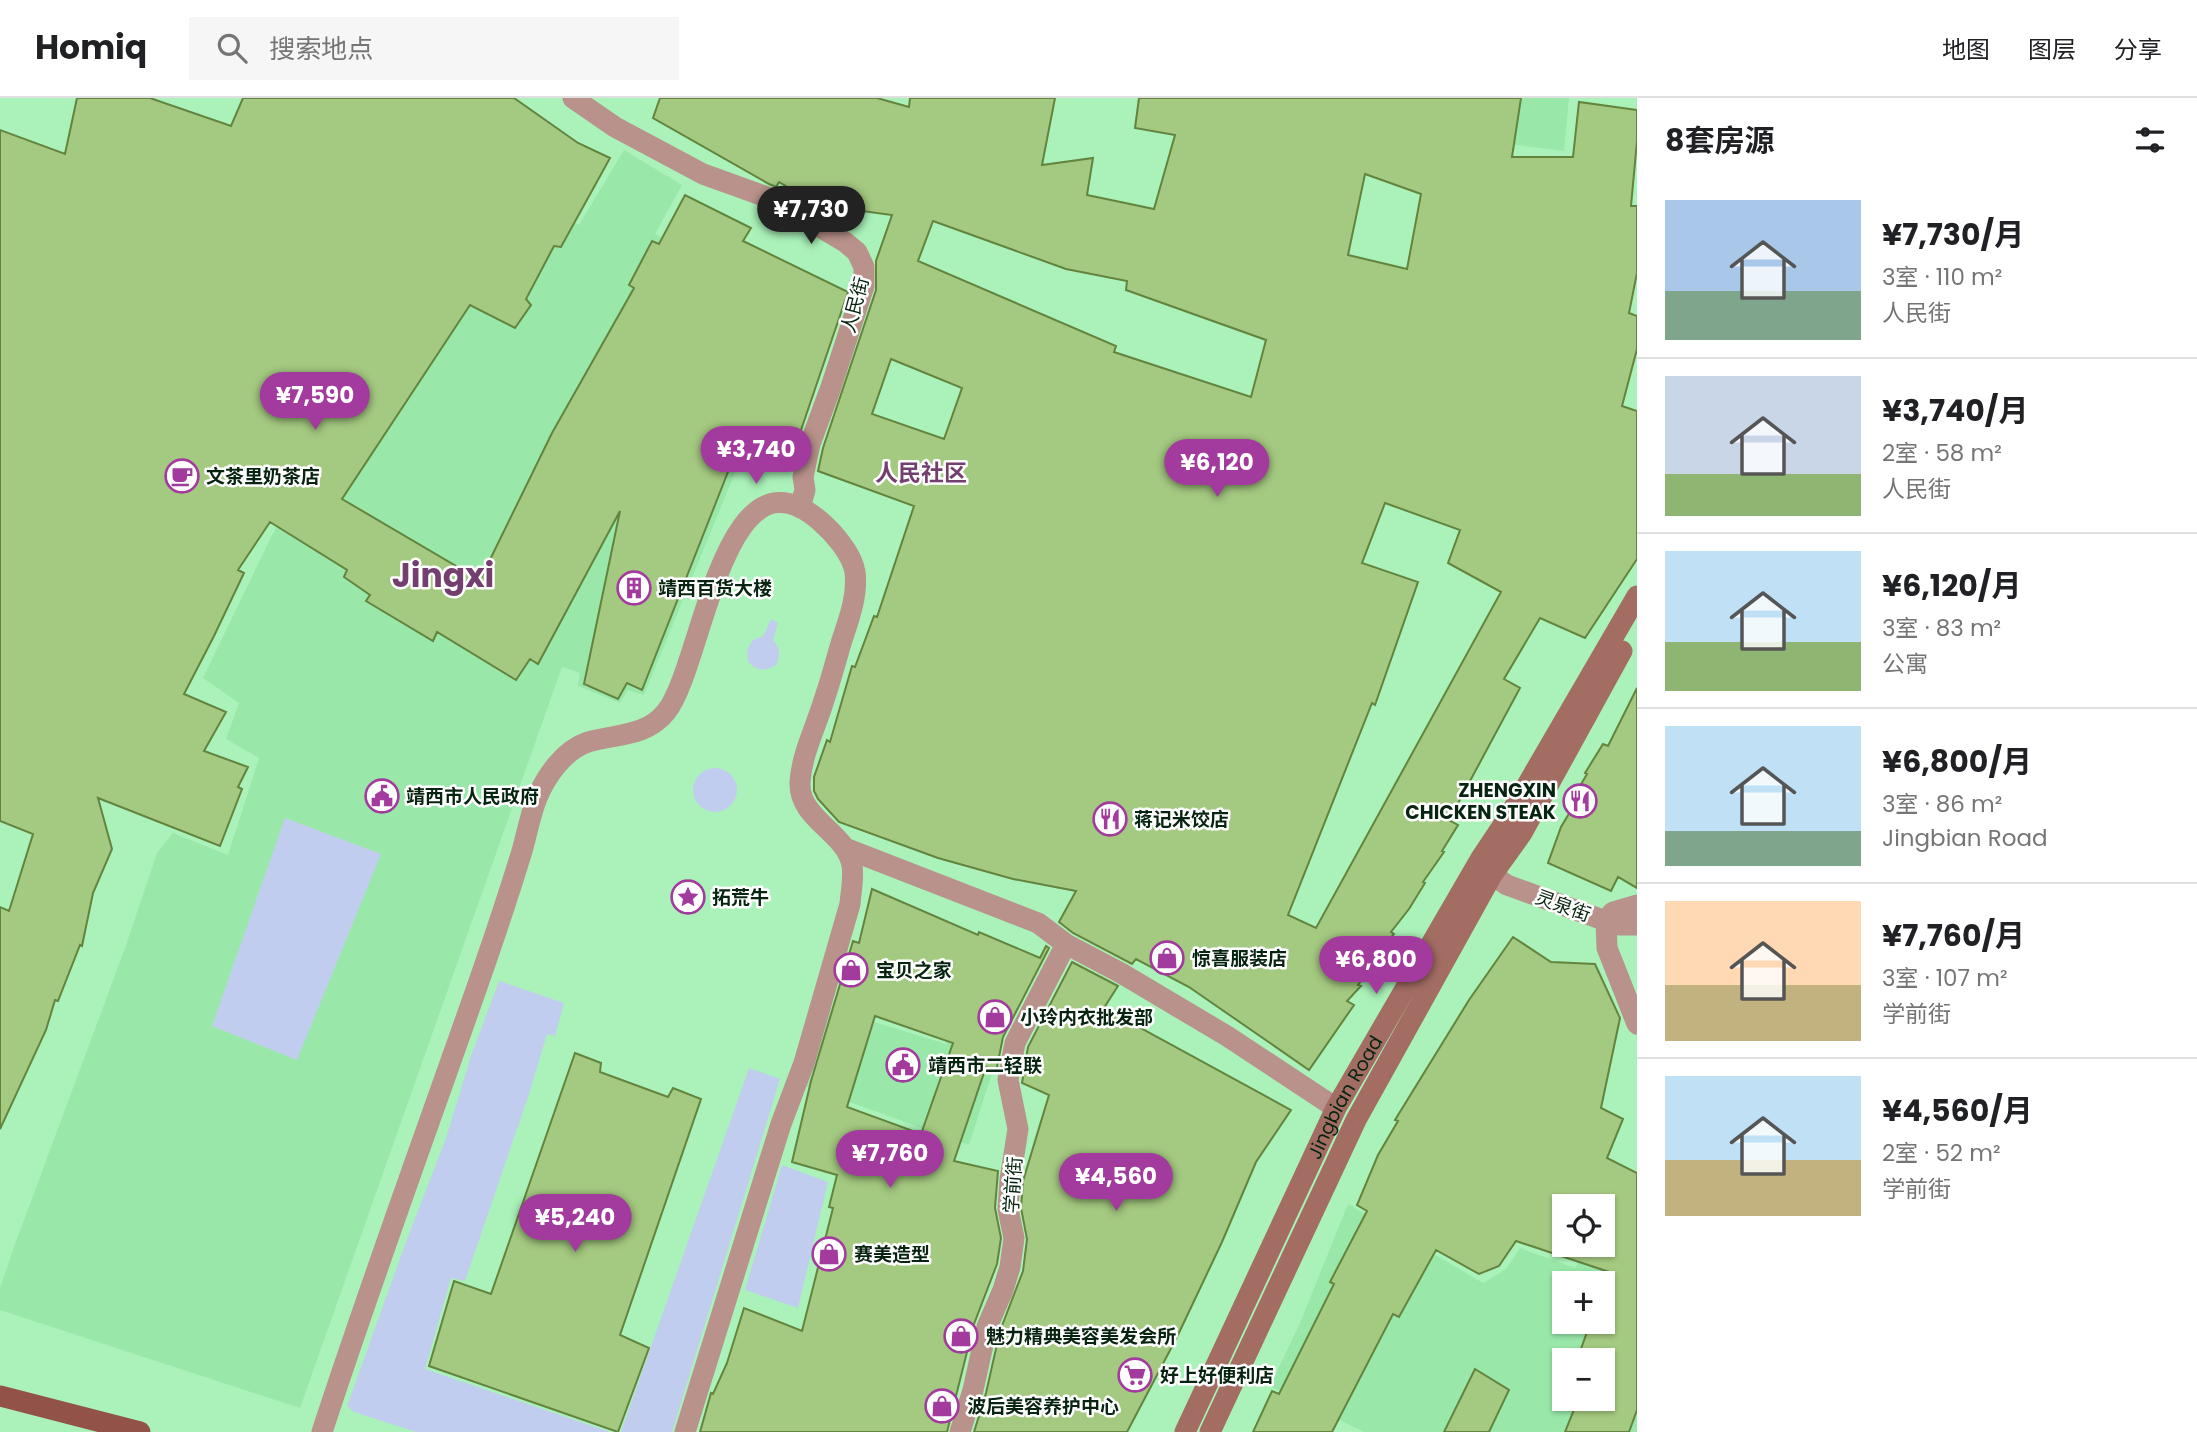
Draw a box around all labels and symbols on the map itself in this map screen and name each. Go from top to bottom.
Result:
pin: ¥7,730 [754,186,868,246]
street label: 人民街 [835,274,875,336]
pin: ¥7,590 [258,372,372,432]
pin: ¥3,740 [699,426,813,486]
pin: ¥6,120 [1160,440,1274,499]
cafe icon: 文茶里奶茶店 [163,457,201,495]
district label: 人民社区 [875,457,967,489]
place label: 文茶里奶茶店 [206,463,320,490]
district label: Jingxi [392,552,494,599]
building icon: 靖西百货大楼 [615,569,653,607]
place label: 靖西百货大楼 [658,575,772,602]
public building icon: 靖西市人民政府 [363,777,401,815]
place label: ZHENGXIN CHICKEN STEAK [1405,777,1556,826]
restaurant icon: ZHENGXIN CHICKEN STEAK [1561,782,1599,820]
place label: 靖西市人民政府 [406,783,539,810]
restaurant icon: 蒋记米饺店 [1091,800,1129,838]
place label: 蒋记米饺店 [1134,806,1229,833]
place icon: 拓荒牛 [669,878,707,916]
place label: 拓荒牛 [712,884,769,911]
street label: 灵泉街 [1532,884,1594,928]
pin: ¥6,800 [1319,936,1433,996]
shop icon: 惊喜服装店 [1148,939,1186,977]
place label: 惊喜服装店 [1192,945,1287,972]
shop icon: 宝贝之家 [832,951,870,989]
place label: 宝贝之家 [876,957,952,984]
shop icon: 小玲内衣批发部 [976,998,1014,1036]
place label: 小玲内衣批发部 [1020,1004,1153,1031]
street label: Jingbian Road [1301,1030,1389,1163]
public building icon: 靖西市二轻联 [884,1046,922,1084]
place label: 靖西市二轻联 [928,1052,1042,1079]
pin: ¥7,760 [833,1130,947,1190]
pin: ¥4,560 [1059,1154,1173,1213]
street label: 学前街 [998,1156,1028,1214]
pin: ¥5,240 [518,1194,632,1254]
shop icon: 赛美造型 [810,1235,848,1273]
place label: 赛美造型 [854,1241,930,1268]
shop icon: 魅力精典美容美发会所 [942,1317,980,1355]
place label: 魅力精典美容美发会所 [986,1323,1176,1350]
supermarket icon: 好上好便利店 [1116,1356,1154,1394]
place label: 好上好便利店 [1160,1362,1274,1389]
shop icon: 波后美容养护中心 [923,1387,961,1425]
place label: 波后美容养护中心 [967,1393,1119,1420]

